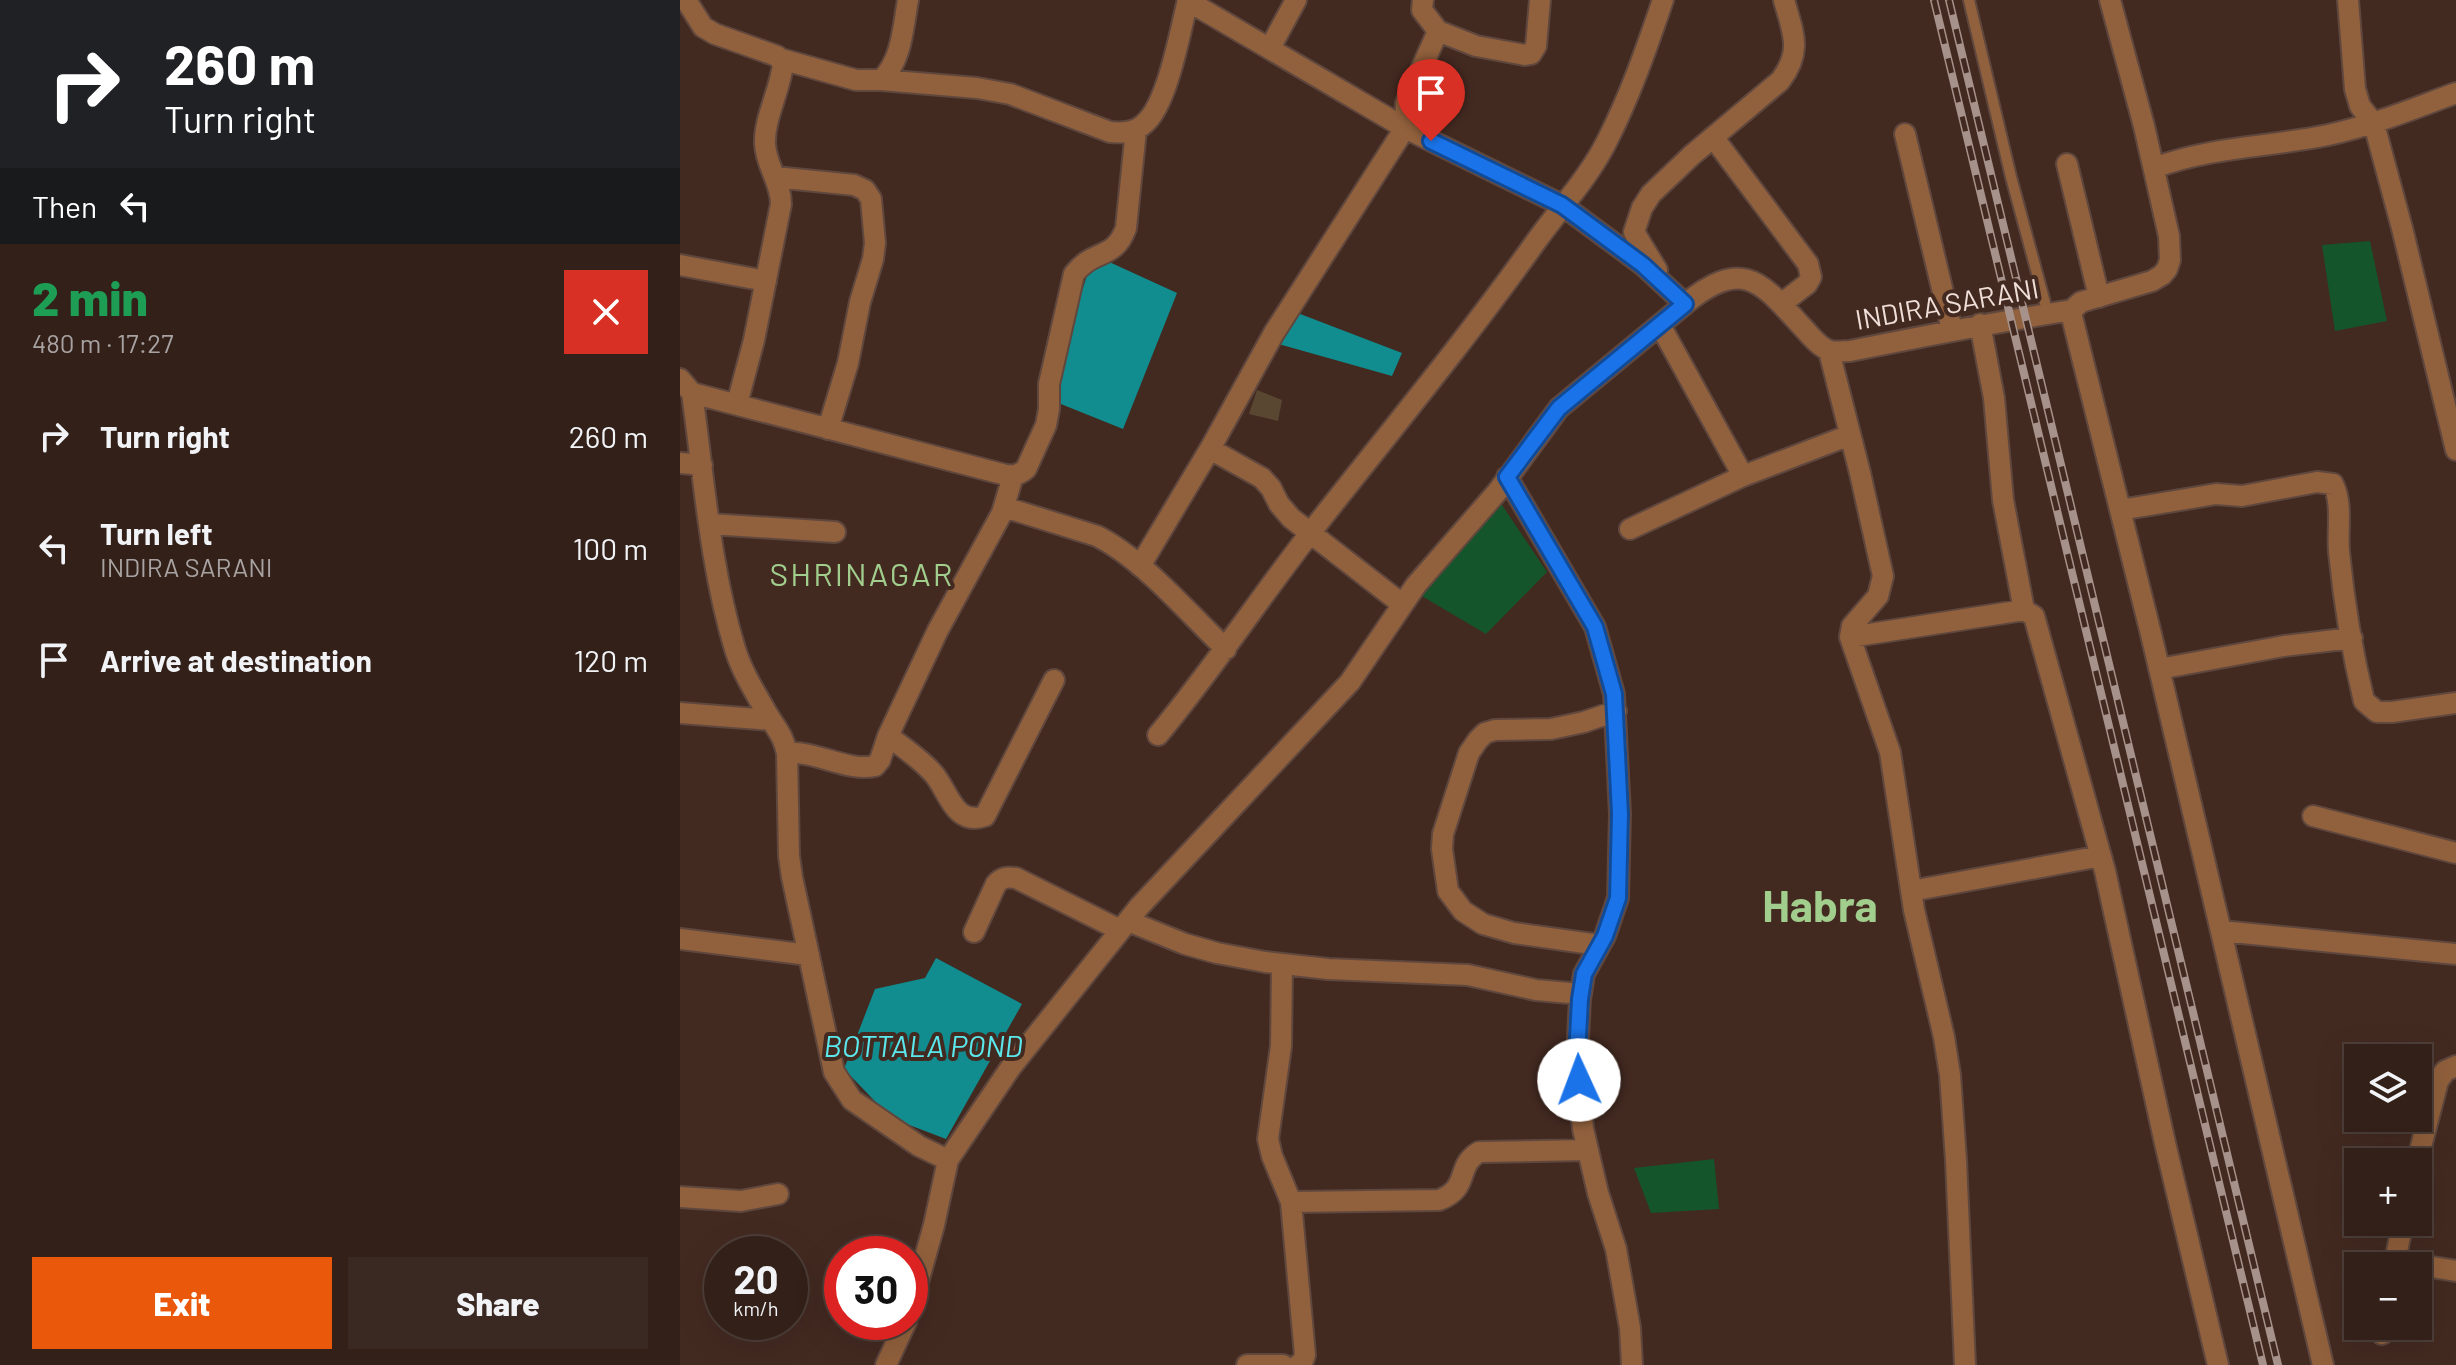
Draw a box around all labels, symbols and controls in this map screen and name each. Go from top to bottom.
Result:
text: 260 m [164,29,315,96]
icon: right [32,32,136,136]
pin [1397,59,1465,141]
icon: arrive [1409,71,1453,115]
text: Turn right [164,97,316,140]
icon: left [113,184,157,228]
text: Then [32,188,97,224]
text: 2 min [32,268,148,326]
button: close [564,270,648,354]
street label: INDIRA SARANI [1852,270,2041,336]
text: 480 m · 17:27 [32,327,174,358]
icon: right [32,414,76,458]
text: Turn right [100,418,230,454]
text: 260 m [569,418,648,454]
text: Turn left [100,515,213,551]
icon: left [32,526,76,570]
text: 100 m [573,530,648,566]
text: INDIRA SARANI [100,551,273,582]
district label: SHRINAGAR [770,554,954,592]
icon: arrive [32,638,76,682]
text: Arrive at destination [100,642,372,678]
text: 120 m [574,642,648,678]
district label: Habra [1762,878,1878,931]
water label: BOTTALA POND [824,1027,1022,1063]
position arrow [1537,1038,1621,1122]
map controls [2344,1044,2432,1340]
button: layers [2344,1044,2432,1132]
button: + [2344,1148,2432,1236]
speed limit sign: 30 [824,1236,928,1340]
button: − [2344,1252,2432,1340]
text: 20 [733,1254,779,1302]
button: Exit [32,1257,332,1349]
button: Share [348,1257,648,1349]
text: km/h [733,1296,779,1320]

